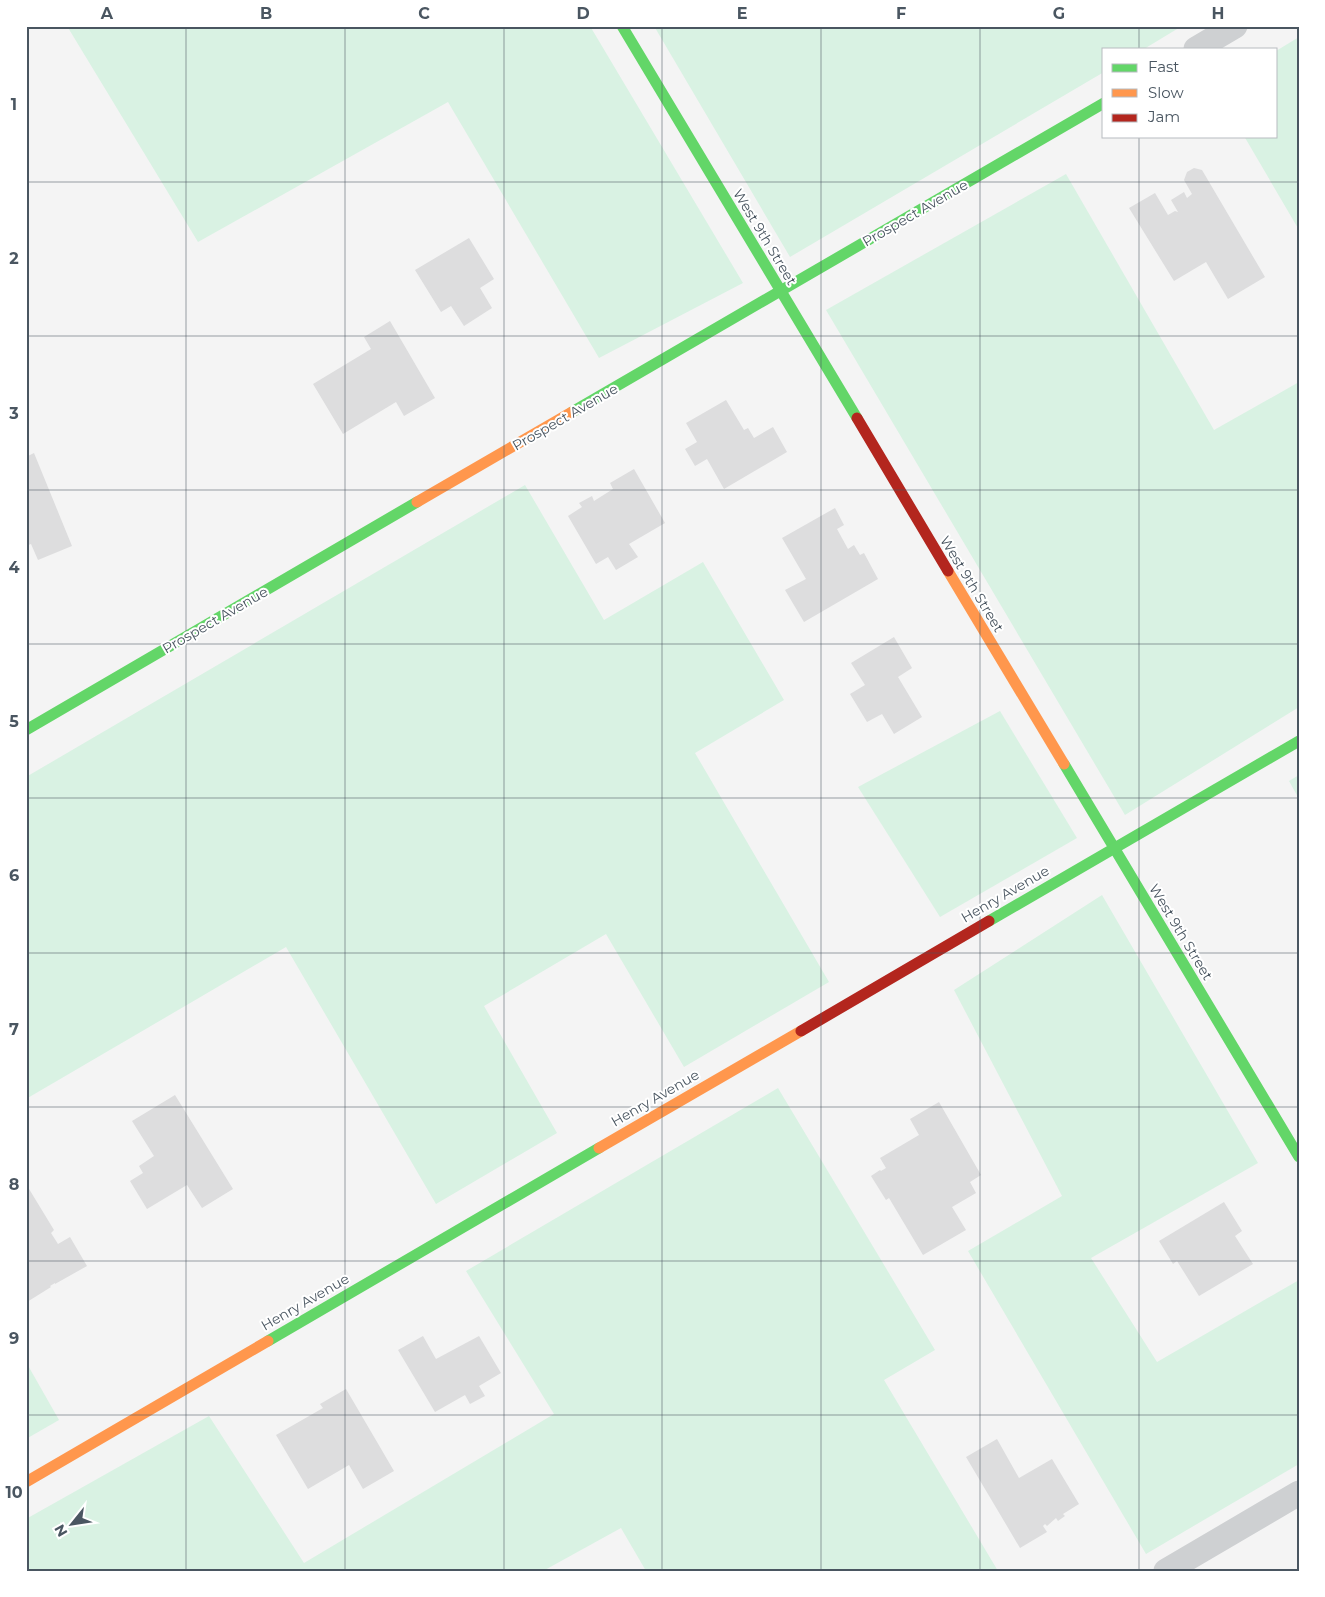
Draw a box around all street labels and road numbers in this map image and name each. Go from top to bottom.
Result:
street label: Prospect Avenue [859,175,971,251]
street label: West 9th Street [729,186,801,289]
street label: Prospect Avenue [509,379,621,455]
street label: West 9th Street [936,533,1008,636]
street label: Prospect Avenue [159,582,271,658]
street label: Henry Avenue [958,861,1052,927]
street label: West 9th Street [1145,881,1217,984]
street label: Henry Avenue [608,1065,702,1131]
street label: Henry Avenue [258,1269,352,1335]

